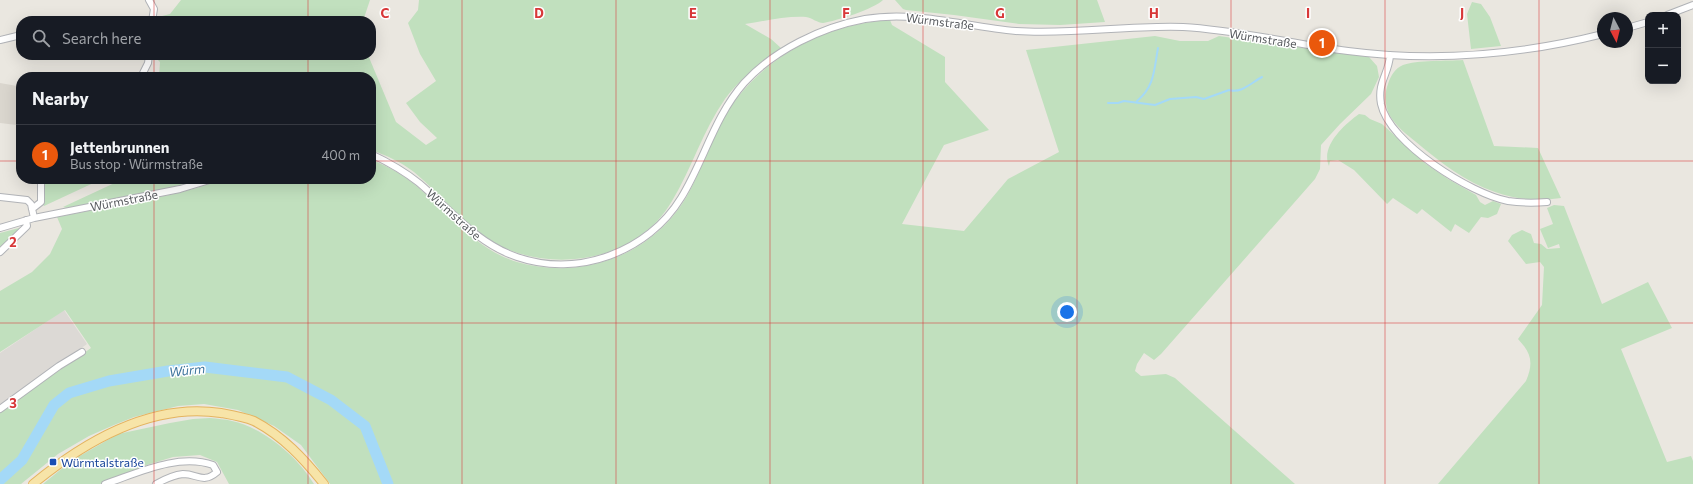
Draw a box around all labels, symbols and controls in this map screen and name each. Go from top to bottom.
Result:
text: C [381,5,390,21]
text: D [534,5,544,21]
text: E [689,5,697,21]
text: F [842,5,850,21]
text: G [995,5,1005,21]
text: H [1149,5,1159,21]
text: I [1306,5,1310,21]
text: J [1460,5,1464,21]
street label: Würmstraße [905,10,975,32]
north arrow [1597,12,1633,48]
map controls [1645,12,1681,84]
button: + [1645,12,1681,48]
search box [16,16,376,60]
street label: Würmstraße [1228,26,1298,50]
icon: search [30,27,52,49]
pin: 1 [1309,28,1335,58]
text: Search here [62,29,141,47]
button: − [1645,48,1681,84]
text: Nearby [32,88,89,109]
text: Jettenbrunnen [70,138,169,156]
text: 1 [42,147,48,163]
text: 400 m [321,147,360,163]
text: Bus stop · Würmstraße [70,156,203,172]
street label: Würmstraße [424,186,484,242]
street label: Würmstraße [89,187,159,213]
text: 2 [9,234,17,250]
your location [1057,302,1077,322]
water label: Würm [168,360,206,380]
text: 3 [9,395,17,411]
place label: Würmtalstraße [61,455,144,469]
marker: Würmtalstraße [48,457,58,467]

